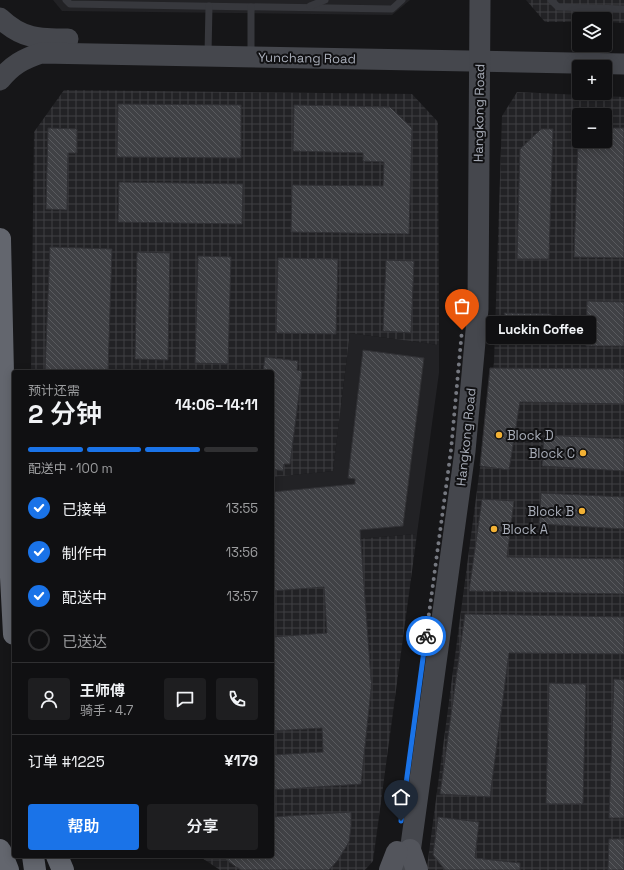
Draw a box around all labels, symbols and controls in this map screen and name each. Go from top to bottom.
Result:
map controls [572,12,612,148]
button: layers [572,12,612,52]
street label: Yunchang Road [258,49,356,67]
button: + [572,60,612,100]
street label: Hangkong Road [470,64,488,162]
button: − [572,108,612,148]
pin [445,289,479,330]
icon: bag [451,295,473,317]
callout: Luckin Coffee [486,316,596,344]
text: Luckin Coffee [498,321,584,338]
text: 预计还需 [28,382,80,399]
street label: Hangkong Road [452,387,480,487]
text: 14:06–14:11 [175,395,258,414]
text: 2 分钟 [28,397,102,431]
place label: Block D [507,427,554,444]
marker: Block D [494,430,504,440]
place label: Block C [529,445,575,462]
marker: Block C [578,448,588,458]
text: 配送中 · 100 m [28,460,113,477]
icon: check [28,497,50,519]
text: 已接单 [62,500,107,519]
text: 13:55 [226,500,258,517]
place label: Block B [527,503,574,520]
marker: Block B [577,506,587,516]
place label: Block A [502,521,548,538]
marker: Block A [489,524,499,534]
icon: check [28,541,50,563]
text: 制作中 [62,544,107,563]
text: 13:56 [226,544,258,561]
icon: check [28,585,50,607]
text: 配送中 [62,588,107,607]
text: 13:57 [226,588,258,605]
courier [406,616,446,656]
icon: bike [415,625,437,647]
text: 已送达 [62,632,107,651]
button: person [28,678,70,720]
button: chat [164,678,206,720]
button: phone [216,678,258,720]
text: 王师傅 [80,681,125,700]
text: 骑手 · 4.7 [80,702,133,719]
text: ¥179 [224,751,258,770]
text: 订单 #1225 [28,752,105,771]
pin [384,780,418,821]
icon: home [390,786,412,808]
button: 帮助 [28,804,139,850]
button: 分享 [147,804,258,850]

